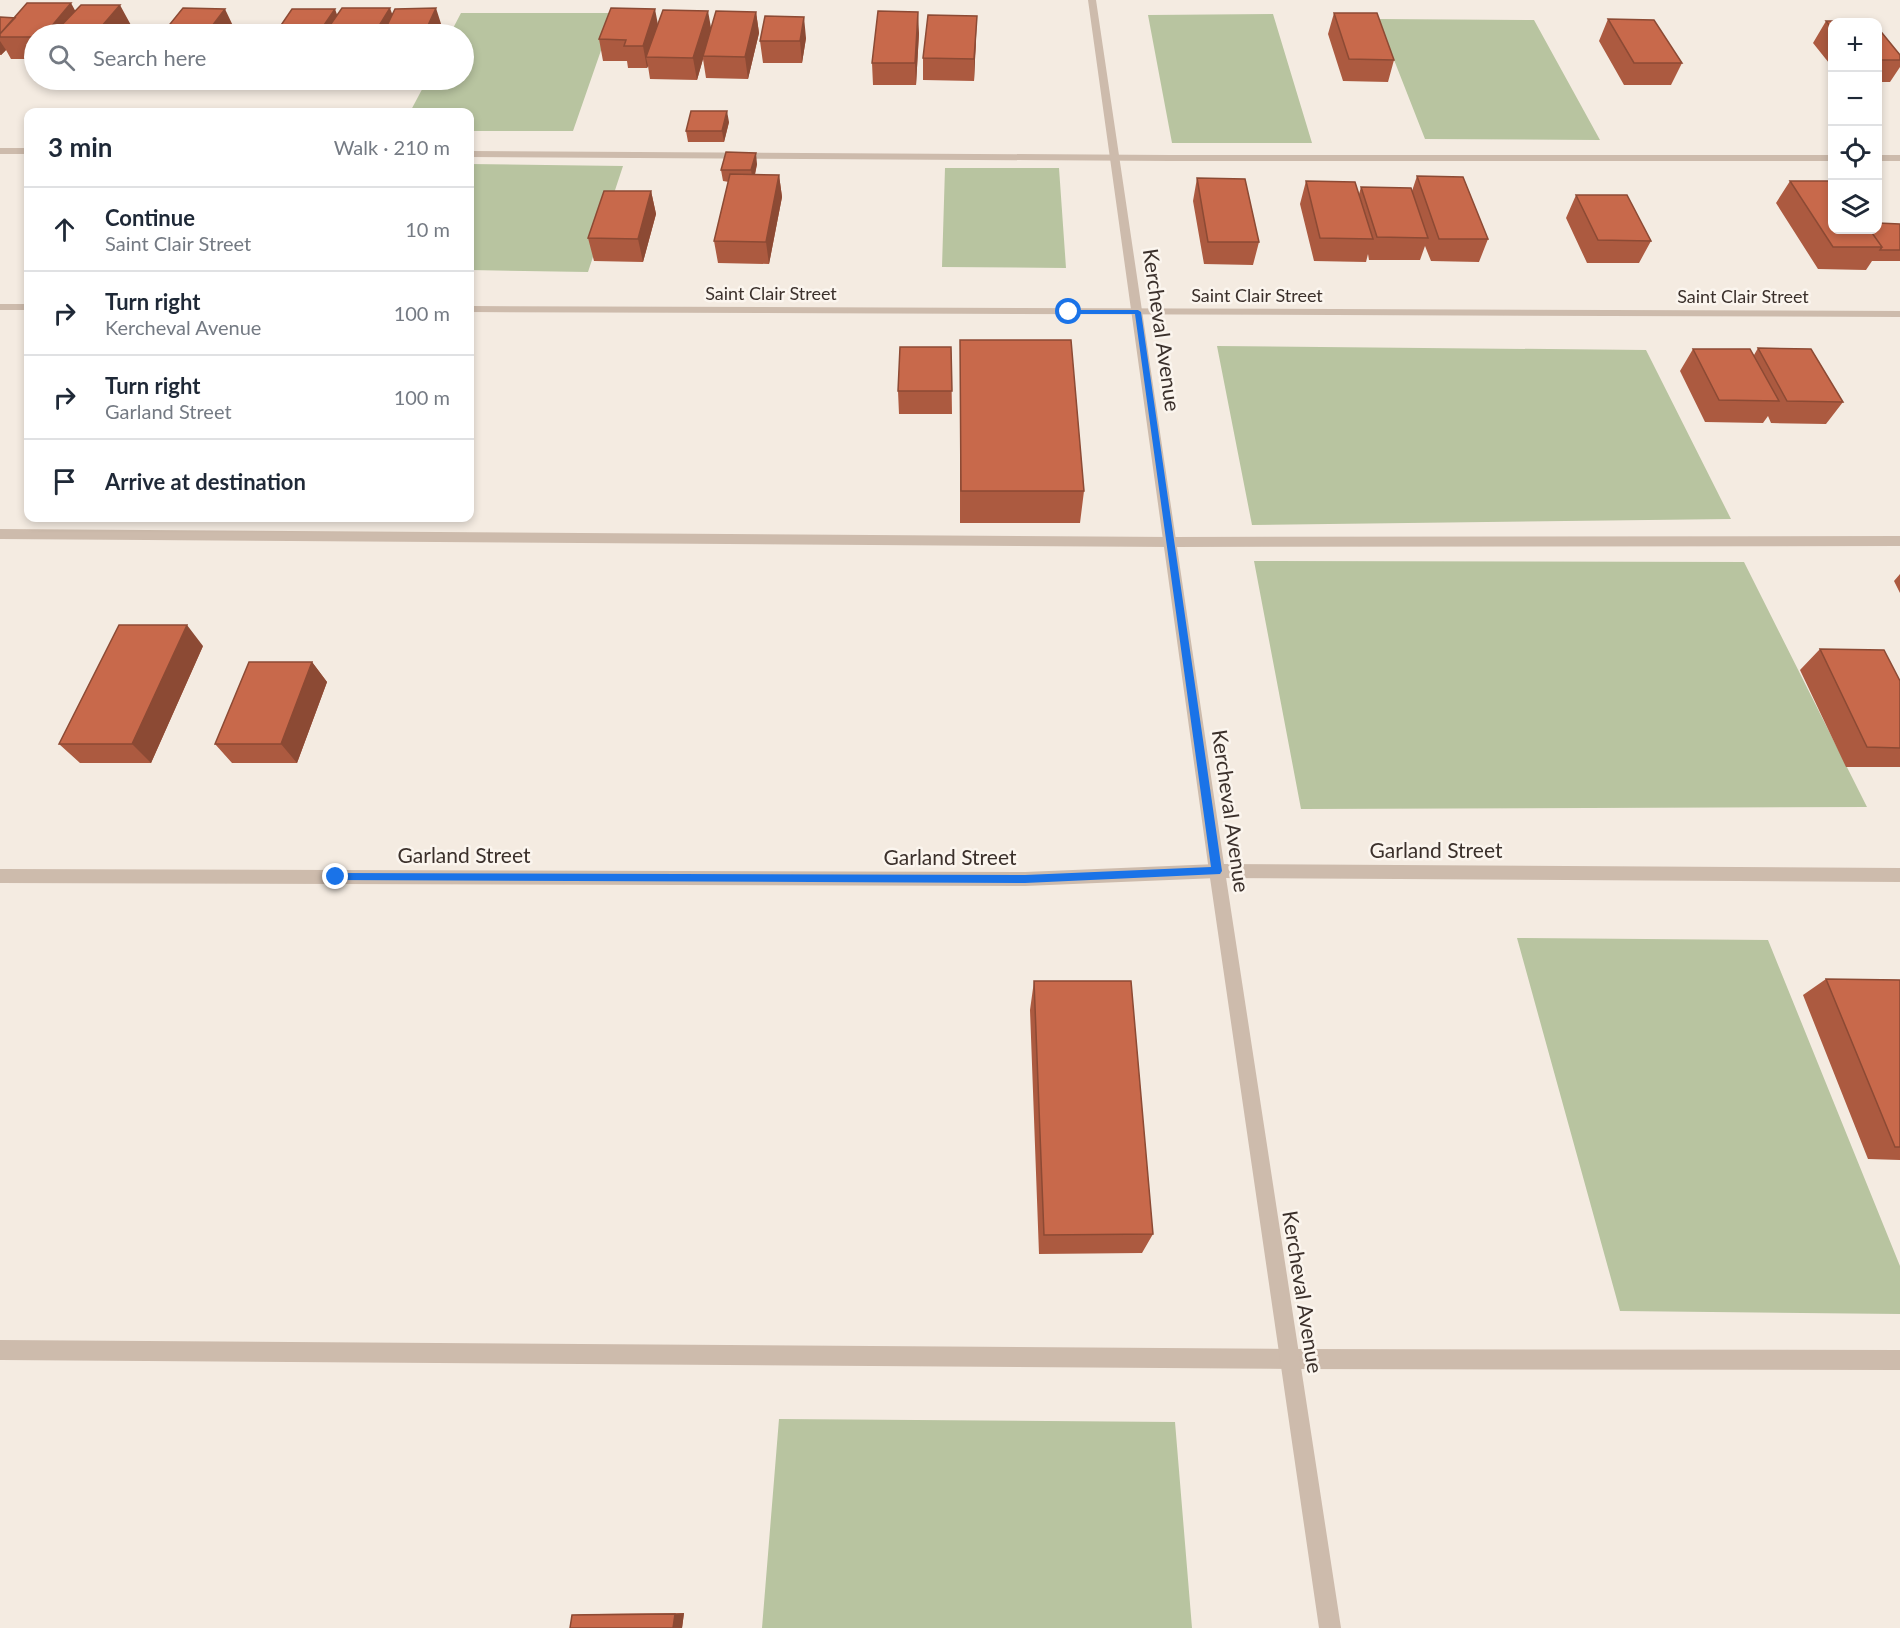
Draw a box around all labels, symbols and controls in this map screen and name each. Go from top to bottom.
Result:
map controls [1828,18,1882,234]
button: + [1828,18,1882,72]
search box [24,24,474,90]
icon: search [45,41,78,74]
text: Search here [93,44,206,71]
button: − [1828,72,1882,126]
button: locate [1828,126,1882,180]
text: 3 min [48,131,112,163]
text: Walk · 210 m [334,135,450,159]
button: layers [1828,180,1882,234]
text: Continue [105,204,195,231]
icon: ahead [48,213,81,246]
text: 10 m [405,217,450,241]
text: Saint Clair Street [105,231,251,255]
street label: Kercheval Avenue [1139,247,1186,413]
street label: Saint Clair Street [705,282,837,304]
street label: Saint Clair Street [1191,284,1323,306]
street label: Saint Clair Street [1677,285,1809,307]
text: Turn right [105,288,200,315]
icon: right [48,297,81,330]
route start [1055,298,1081,324]
text: 100 m [394,301,450,325]
text: Kercheval Avenue [105,315,261,339]
text: Turn right [105,372,200,399]
icon: right [48,381,81,414]
text: 100 m [394,385,450,409]
text: Garland Street [105,399,232,423]
icon: arrive [48,465,81,498]
text: Arrive at destination [105,468,306,495]
street label: Kercheval Avenue [1208,728,1255,894]
street label: Garland Street [1370,837,1503,862]
street label: Garland Street [398,842,531,867]
street label: Garland Street [884,844,1017,869]
route end [322,863,348,889]
street label: Kercheval Avenue [1278,1209,1329,1375]

